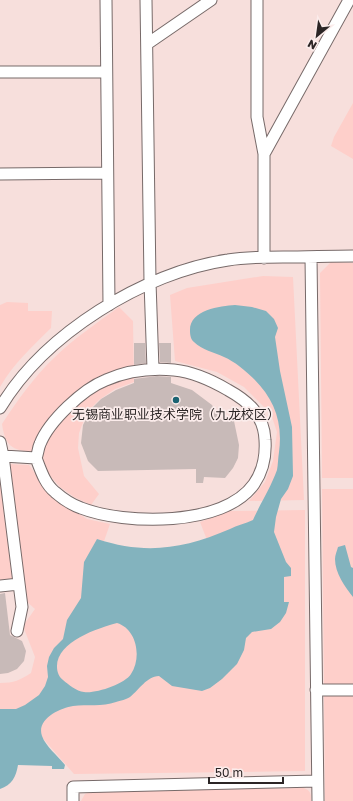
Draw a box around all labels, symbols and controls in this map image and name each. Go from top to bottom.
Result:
north arrow [297,16,337,56]
text: N [305,37,319,53]
marker: 无锡商业职业技术学院（九龙校区） [171,395,181,405]
place label: 无锡商业职业技术学院（九龙校区） [72,406,280,422]
scale bar [209,759,283,785]
text: 50 m [215,765,243,780]

